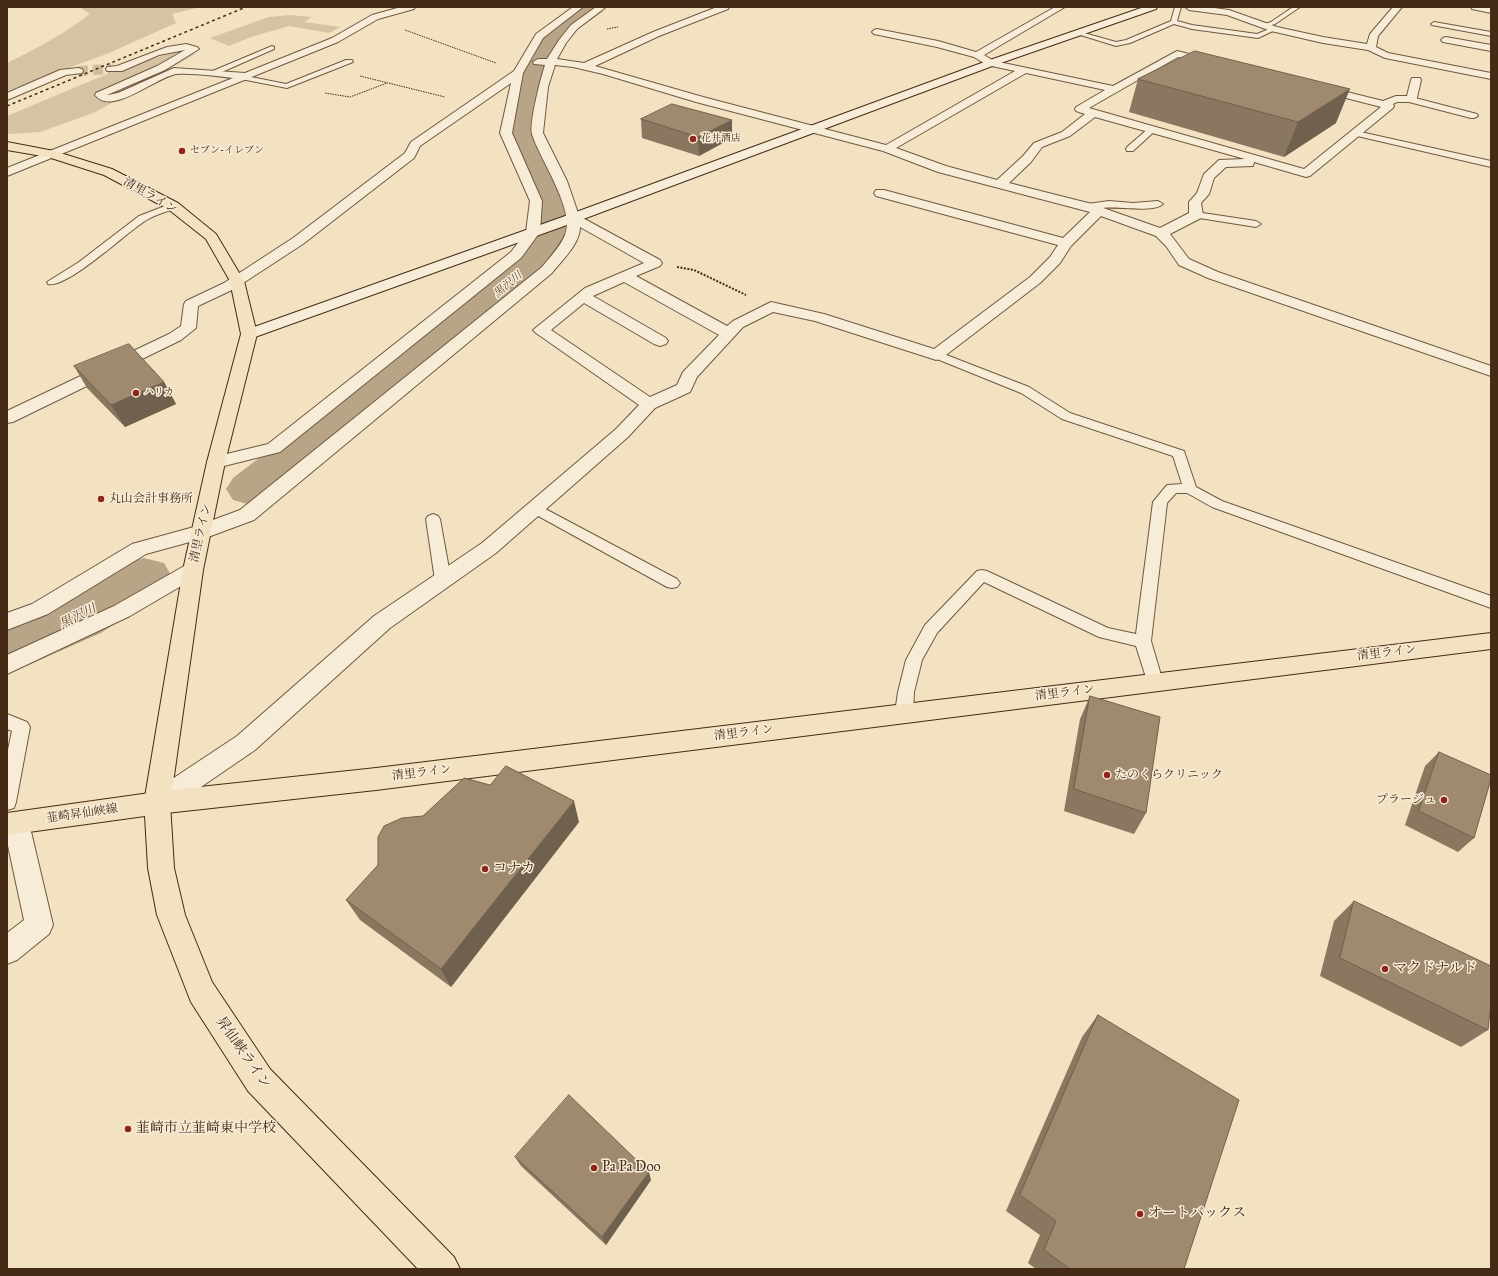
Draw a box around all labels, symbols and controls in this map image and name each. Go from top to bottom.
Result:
place label: 花井酒店 [701,133,741,145]
marker: 花井酒店 [688,134,698,144]
place label: セブン-イレブン [190,145,264,157]
marker: セブン-イレブン [177,146,187,156]
street label: 清里ライン [120,175,180,217]
water label: 黒沢川 [491,269,525,301]
place label: ハリカ [144,387,174,399]
marker: ハリカ [131,388,141,398]
place label: 丸山会計事務所 [109,492,193,506]
marker: 丸山会計事務所 [96,494,106,504]
street label: 清里ライン [187,502,215,564]
water label: 黒沢川 [57,601,99,633]
street label: 清里ライン [1356,642,1418,664]
street label: 清里ライン [1034,682,1096,704]
street label: 清里ライン [713,722,775,744]
street label: 清里ライン [391,762,453,784]
place label: たのくらクリニック [1115,768,1223,782]
marker: たのくらクリニック [1102,770,1112,780]
place label: プラージュ [1376,793,1436,807]
marker: プラージュ [1439,795,1449,805]
street label: 韮崎昇仙峡線 [45,802,119,826]
place label: コナカ [493,861,535,877]
marker: コナカ [480,864,490,874]
place label: マクドナルド [1393,961,1477,977]
marker: マクドナルド [1380,964,1390,974]
street label: 昇仙峡ライン [212,1014,274,1092]
place label: 韮崎市立韮崎東中学校 [136,1121,276,1137]
marker: 韮崎市立韮崎東中学校 [123,1124,133,1134]
place label: Pa Pa Doo [602,1160,661,1176]
marker: Pa Pa Doo [589,1163,599,1173]
place label: オートバックス [1148,1206,1246,1222]
marker: オートバックス [1135,1209,1145,1219]

